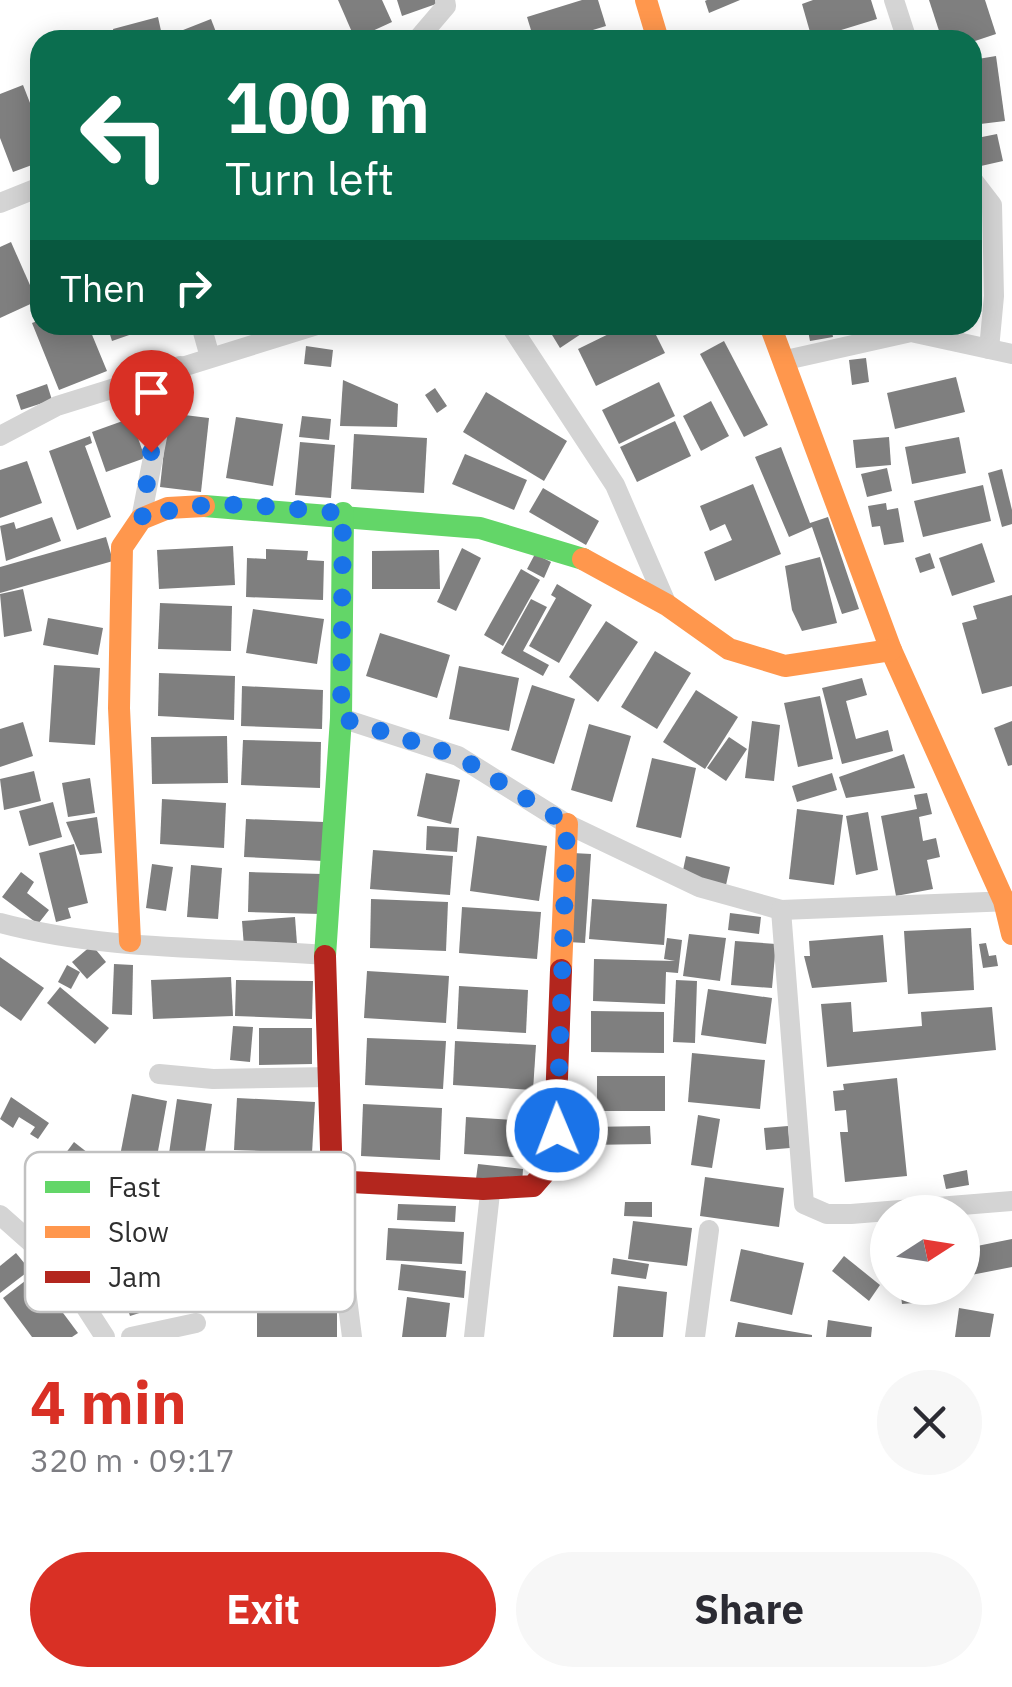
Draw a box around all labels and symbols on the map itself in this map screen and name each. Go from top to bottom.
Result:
pin [109,350,194,453]
position arrow [505,1078,609,1182]
legend [25,1152,355,1312]
text: Fast [108,1168,161,1205]
north arrow [870,1195,980,1305]
text: Slow [108,1213,169,1250]
text: Jam [108,1258,162,1295]

